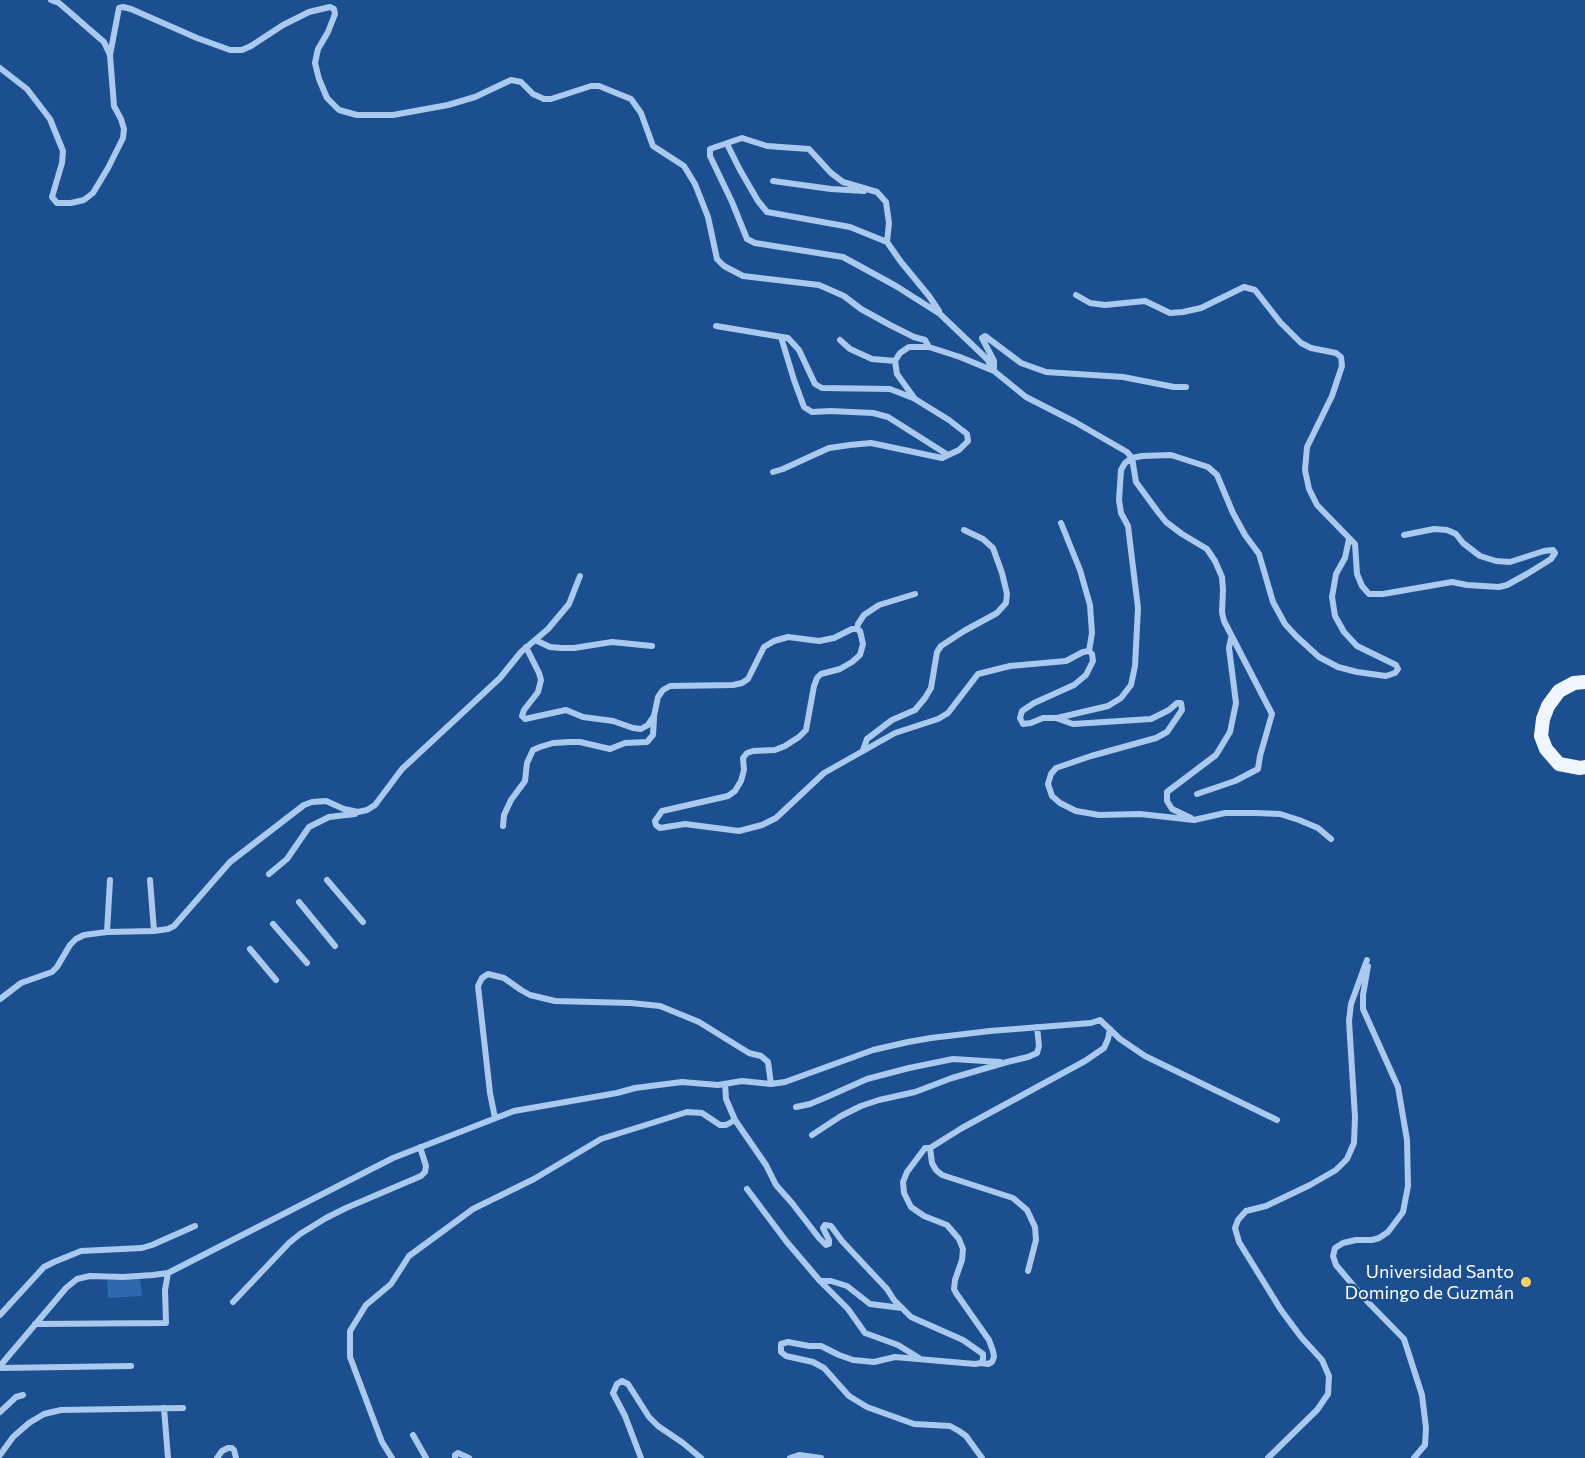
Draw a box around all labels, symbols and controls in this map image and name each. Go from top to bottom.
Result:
place label: Universidad Santo Domingo de Guzmán [1345,1261,1514,1304]
marker: Universidad Santo Domingo de Guzmán [1519,1275,1533,1289]

